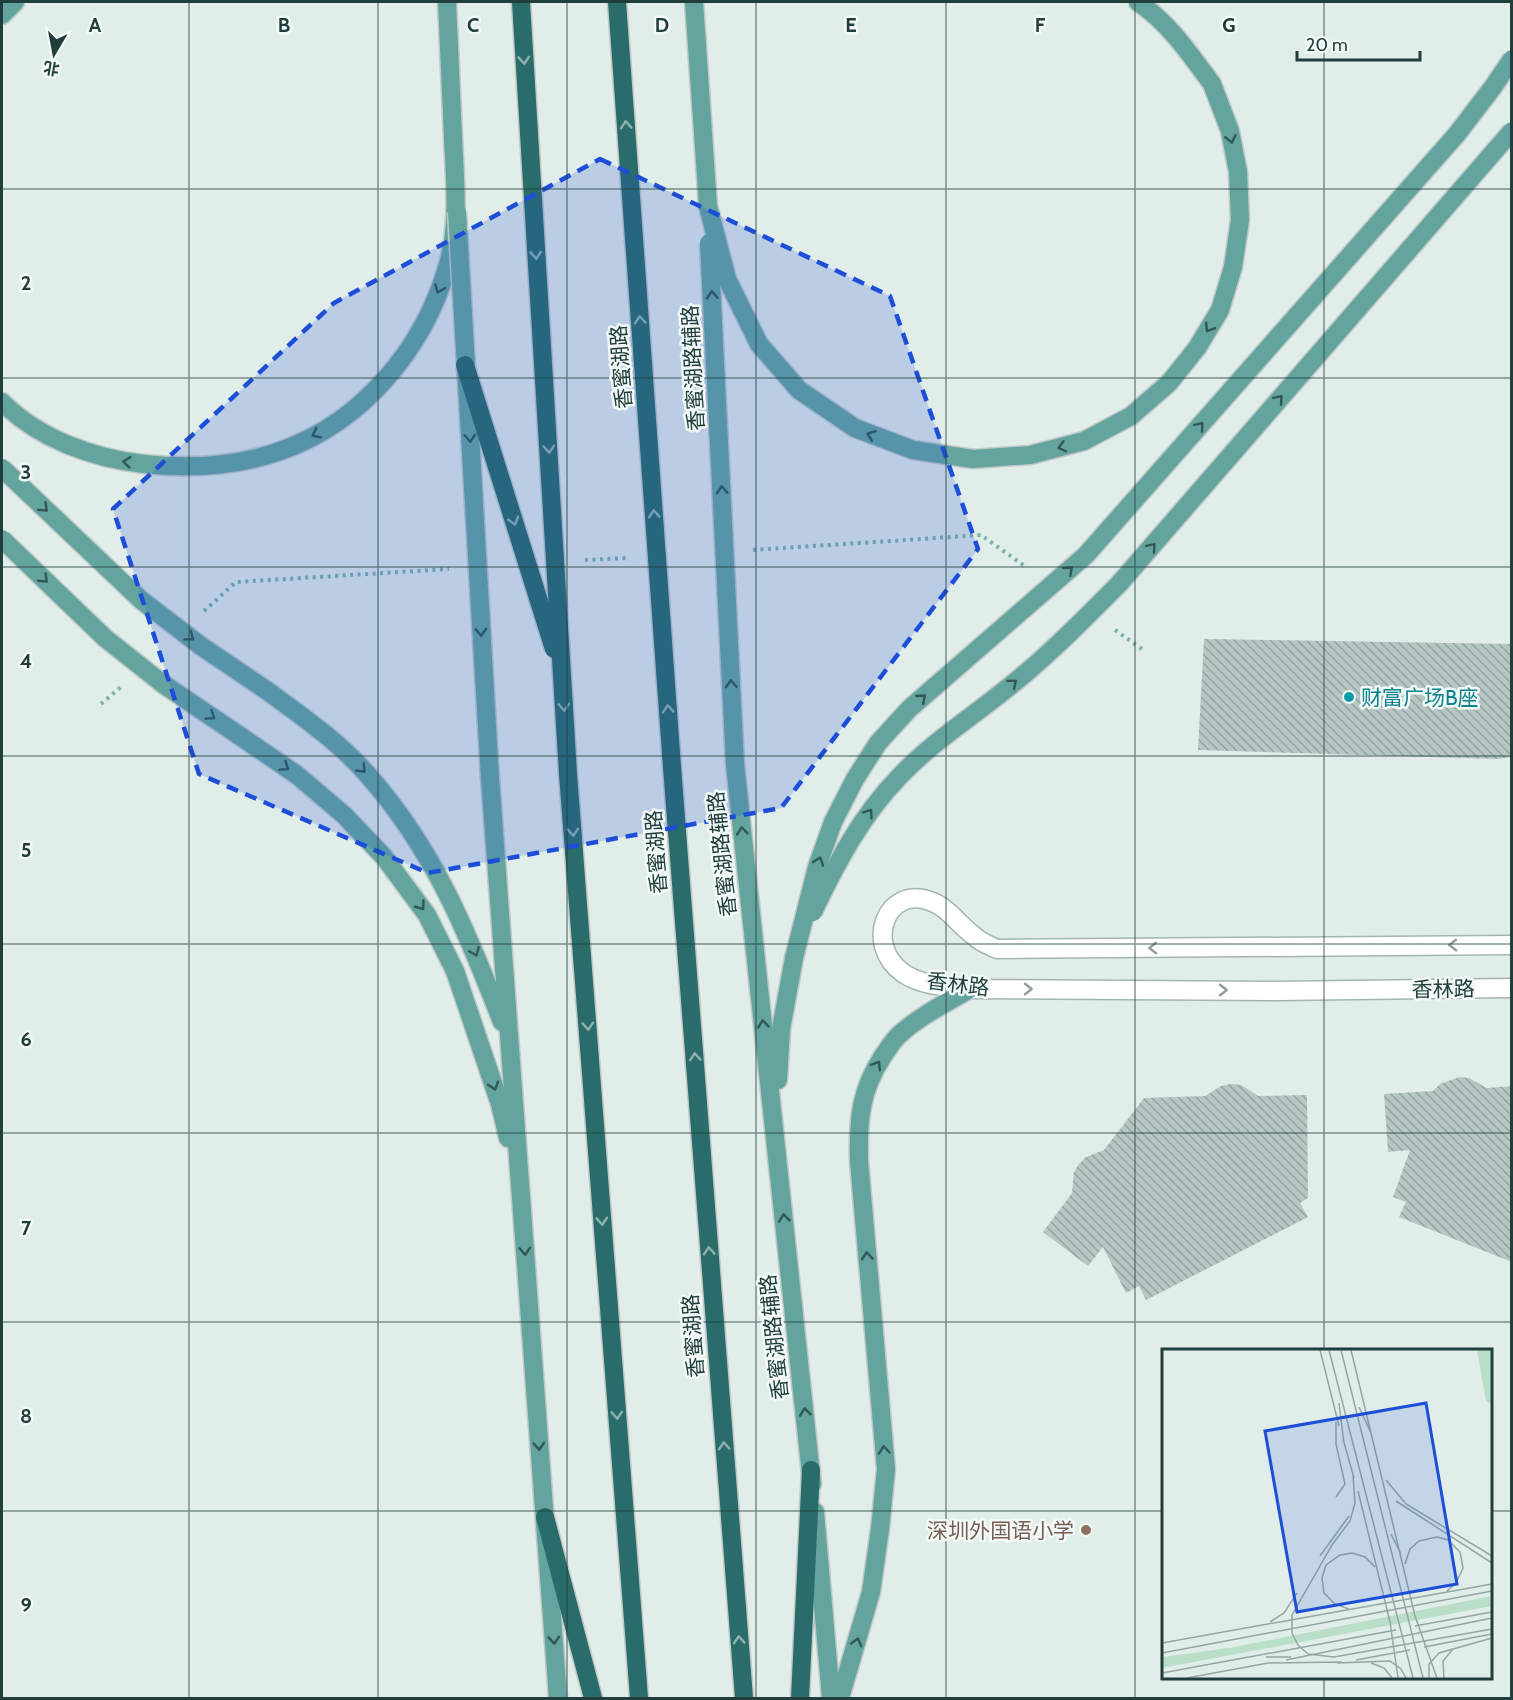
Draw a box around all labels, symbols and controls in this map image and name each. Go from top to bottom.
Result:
text: A [89,13,102,37]
text: B [278,13,290,37]
text: C [467,13,479,37]
text: D [655,13,669,37]
text: E [845,13,857,37]
text: F [1035,13,1046,37]
text: G [1222,13,1236,37]
north arrow [24,24,84,84]
scale bar [1297,24,1420,62]
text: 20 m [1306,34,1348,56]
one-way arrow [518,55,531,64]
text: 北 [42,58,61,79]
one-way arrow [620,121,633,130]
one-way arrow [1224,134,1237,144]
one-way arrow [530,250,543,259]
text: 2 [21,271,31,295]
one-way arrow [434,283,446,294]
one-way arrow [705,290,718,299]
street label: 香蜜湖路辅路 [677,304,709,432]
one-way arrow [634,315,647,324]
one-way arrow [1204,322,1216,332]
street label: 香蜜湖路 [606,324,636,410]
one-way arrow [1272,395,1283,406]
one-way arrow [1193,422,1204,433]
one-way arrow [311,426,322,438]
one-way arrow [866,429,877,442]
one-way arrow [463,433,476,442]
one-way arrow [1057,439,1067,452]
one-way arrow [542,445,555,454]
one-way arrow [122,456,131,469]
text: 3 [21,460,31,484]
one-way arrow [715,485,728,494]
one-way arrow [36,501,47,512]
one-way arrow [648,510,661,519]
one-way arrow [507,515,519,526]
one-way arrow [1145,543,1156,554]
one-way arrow [1062,566,1072,577]
one-way arrow [37,572,48,583]
one-way arrow [474,628,487,637]
one-way arrow [183,630,194,641]
text: 4 [20,649,32,673]
one-way arrow [725,680,738,689]
one-way arrow [1006,680,1017,691]
place label: 财富广场B座 [1361,685,1479,710]
marker: 财富广场B座 [1342,690,1356,704]
one-way arrow [915,694,926,705]
one-way arrow [558,702,571,711]
one-way arrow [662,704,675,713]
one-way arrow [204,709,215,720]
one-way arrow [279,760,290,771]
one-way arrow [355,763,366,773]
street label: 香蜜湖路辅路 [703,790,741,918]
street label: 香蜜湖路 [641,809,671,895]
one-way arrow [862,809,873,820]
one-way arrow [736,826,749,835]
one-way arrow [566,827,579,837]
text: 5 [21,838,31,862]
one-way arrow [812,856,824,867]
one-way arrow [413,899,424,910]
one-way arrow [1449,939,1458,952]
one-way arrow [1149,942,1158,955]
one-way arrow [468,946,480,957]
street label: 香林路 [925,968,991,1000]
street label: 香林路 [1411,976,1475,1002]
one-way arrow [1024,983,1033,995]
one-way arrow [1219,984,1228,996]
one-way arrow [757,1020,770,1029]
one-way arrow [581,1022,594,1031]
text: 6 [20,1027,32,1051]
one-way arrow [688,1052,701,1061]
one-way arrow [870,1061,882,1071]
one-way arrow [487,1080,499,1091]
one-way arrow [778,1214,791,1223]
text: 7 [21,1216,32,1240]
one-way arrow [596,1216,609,1225]
one-way arrow [518,1247,531,1256]
one-way arrow [703,1247,716,1256]
one-way arrow [861,1252,874,1261]
street label: 香蜜湖路辅路 [755,1273,793,1401]
street label: 香蜜湖路 [678,1293,708,1379]
inset map [1162,1349,1492,1679]
text: 8 [20,1404,32,1428]
one-way arrow [799,1408,812,1417]
one-way arrow [610,1411,623,1420]
one-way arrow [533,1441,546,1450]
one-way arrow [718,1441,731,1450]
one-way arrow [878,1446,891,1455]
place label: 深圳外国语小学 [927,1518,1074,1543]
marker: 深圳外国语小学 [1079,1523,1093,1537]
text: 9 [20,1593,32,1617]
one-way arrow [547,1635,560,1645]
one-way arrow [733,1636,746,1645]
one-way arrow [849,1637,862,1647]

